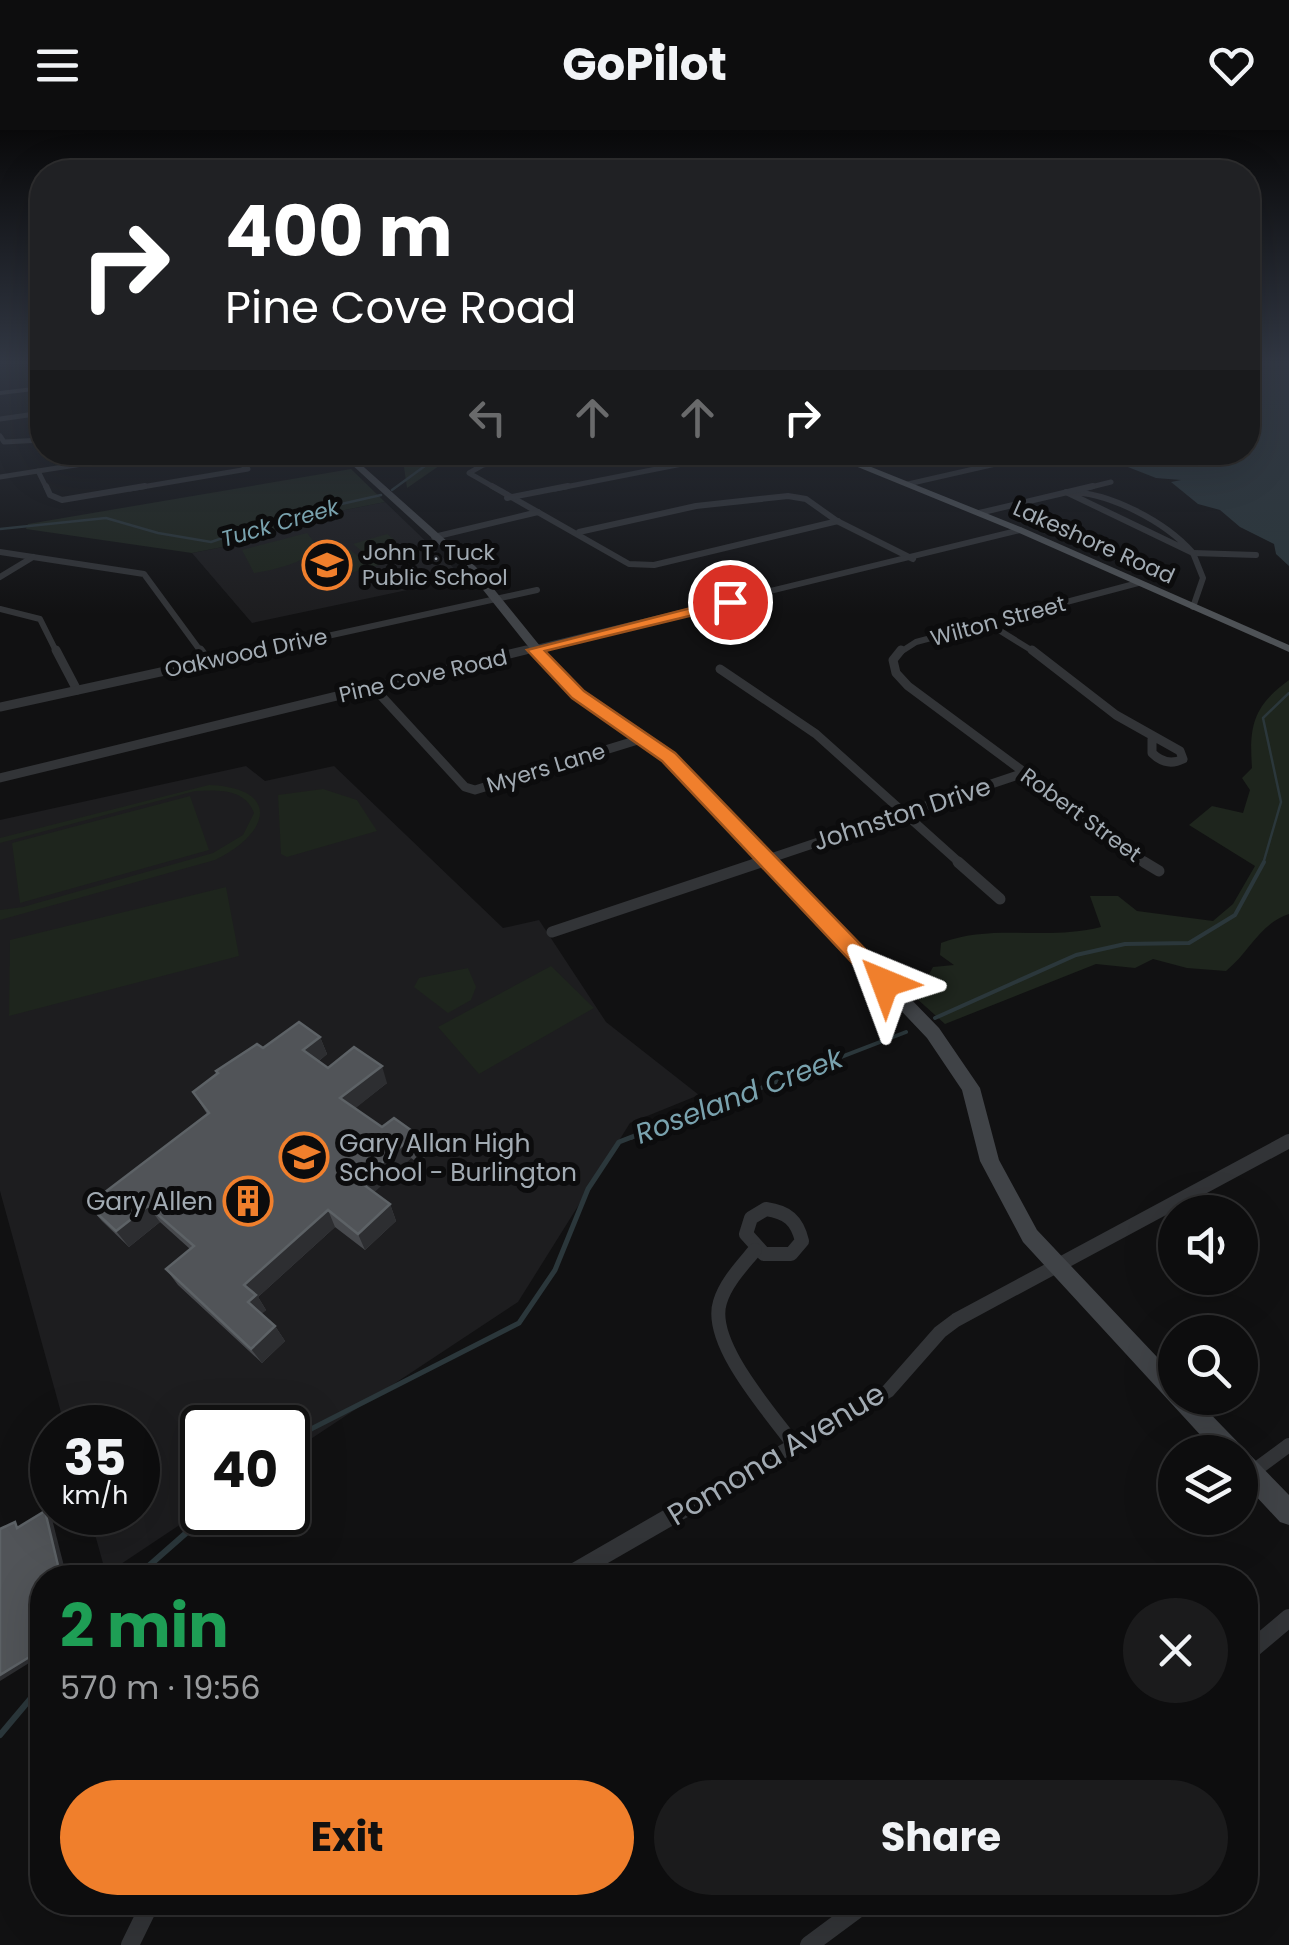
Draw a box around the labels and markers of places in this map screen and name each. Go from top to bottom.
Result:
place label: John T. Tuck Public School [362,537,508,593]
school or university icon: John T. Tuck Public School [301,539,353,591]
pin [688,560,773,645]
place label: Gary Allan High School - Burlington [339,1126,577,1190]
school or university icon: Gary Allan High School - Burlington [278,1131,330,1183]
building icon: Gary Allen [222,1175,274,1227]
place label: Gary Allen [86,1184,213,1219]

